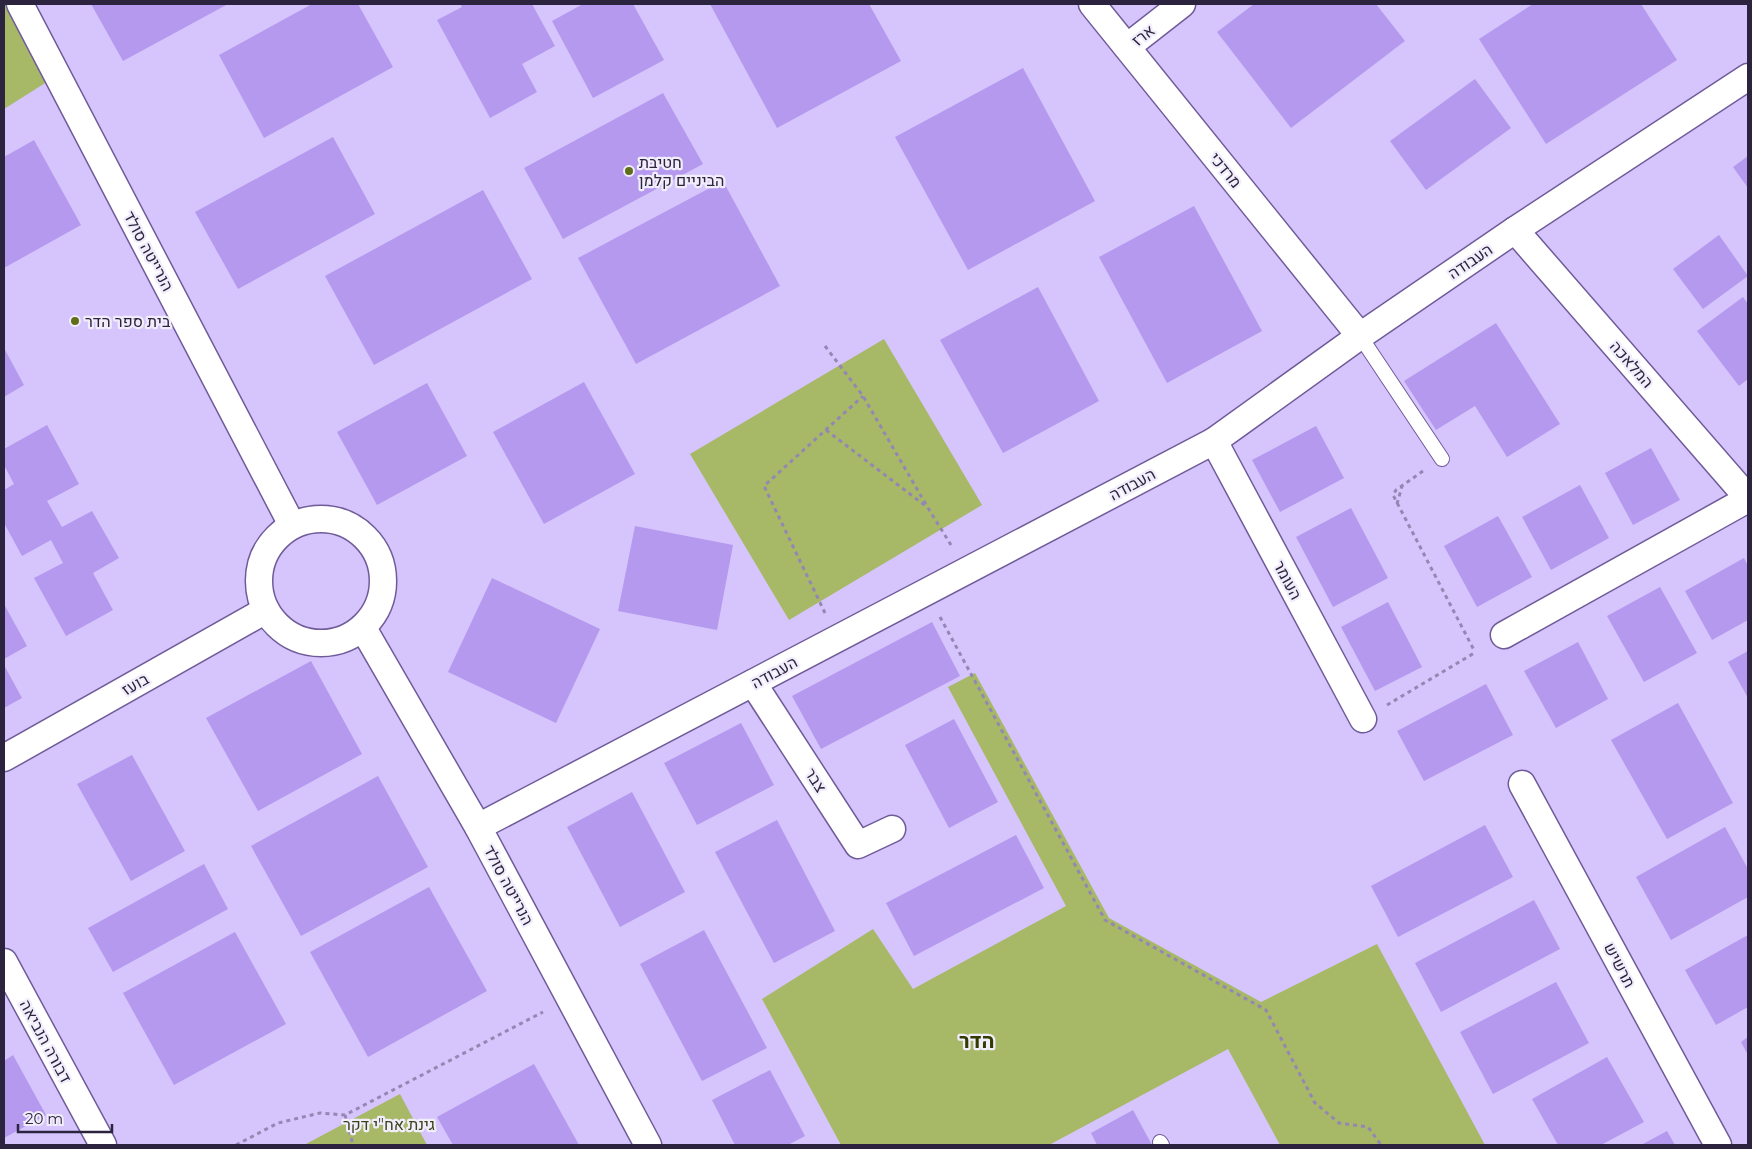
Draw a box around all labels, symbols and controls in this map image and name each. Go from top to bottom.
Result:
street label: ארז [1128,21,1159,50]
street label: מרדכי [1206,149,1246,192]
place label: חטיבת הביניים קלמן [639,153,724,190]
marker: חטיבת הביניים קלמן [623,165,635,177]
street label: הנרייטה סולד [120,208,178,294]
street label: העבודה [1444,240,1496,283]
place label: בית ספר הדר [85,312,171,331]
marker: בית ספר הדר [69,315,81,327]
street label: המלאכה [1606,337,1657,392]
street label: העבודה [1106,464,1159,504]
street label: העומר [1269,558,1306,603]
street label: העבודה [748,652,801,692]
street label: בועז [118,669,153,700]
street label: צבר [801,765,831,796]
street label: הנרייטה סולד [480,842,538,928]
street label: תרשיש [1600,940,1639,991]
street label: דבורה הנביאה [16,997,75,1086]
district label: הדר [959,1028,995,1053]
scale bar [18,1102,111,1134]
text: 20 m [25,1109,63,1128]
park label: גינת אח"י דקר [343,1115,435,1134]

